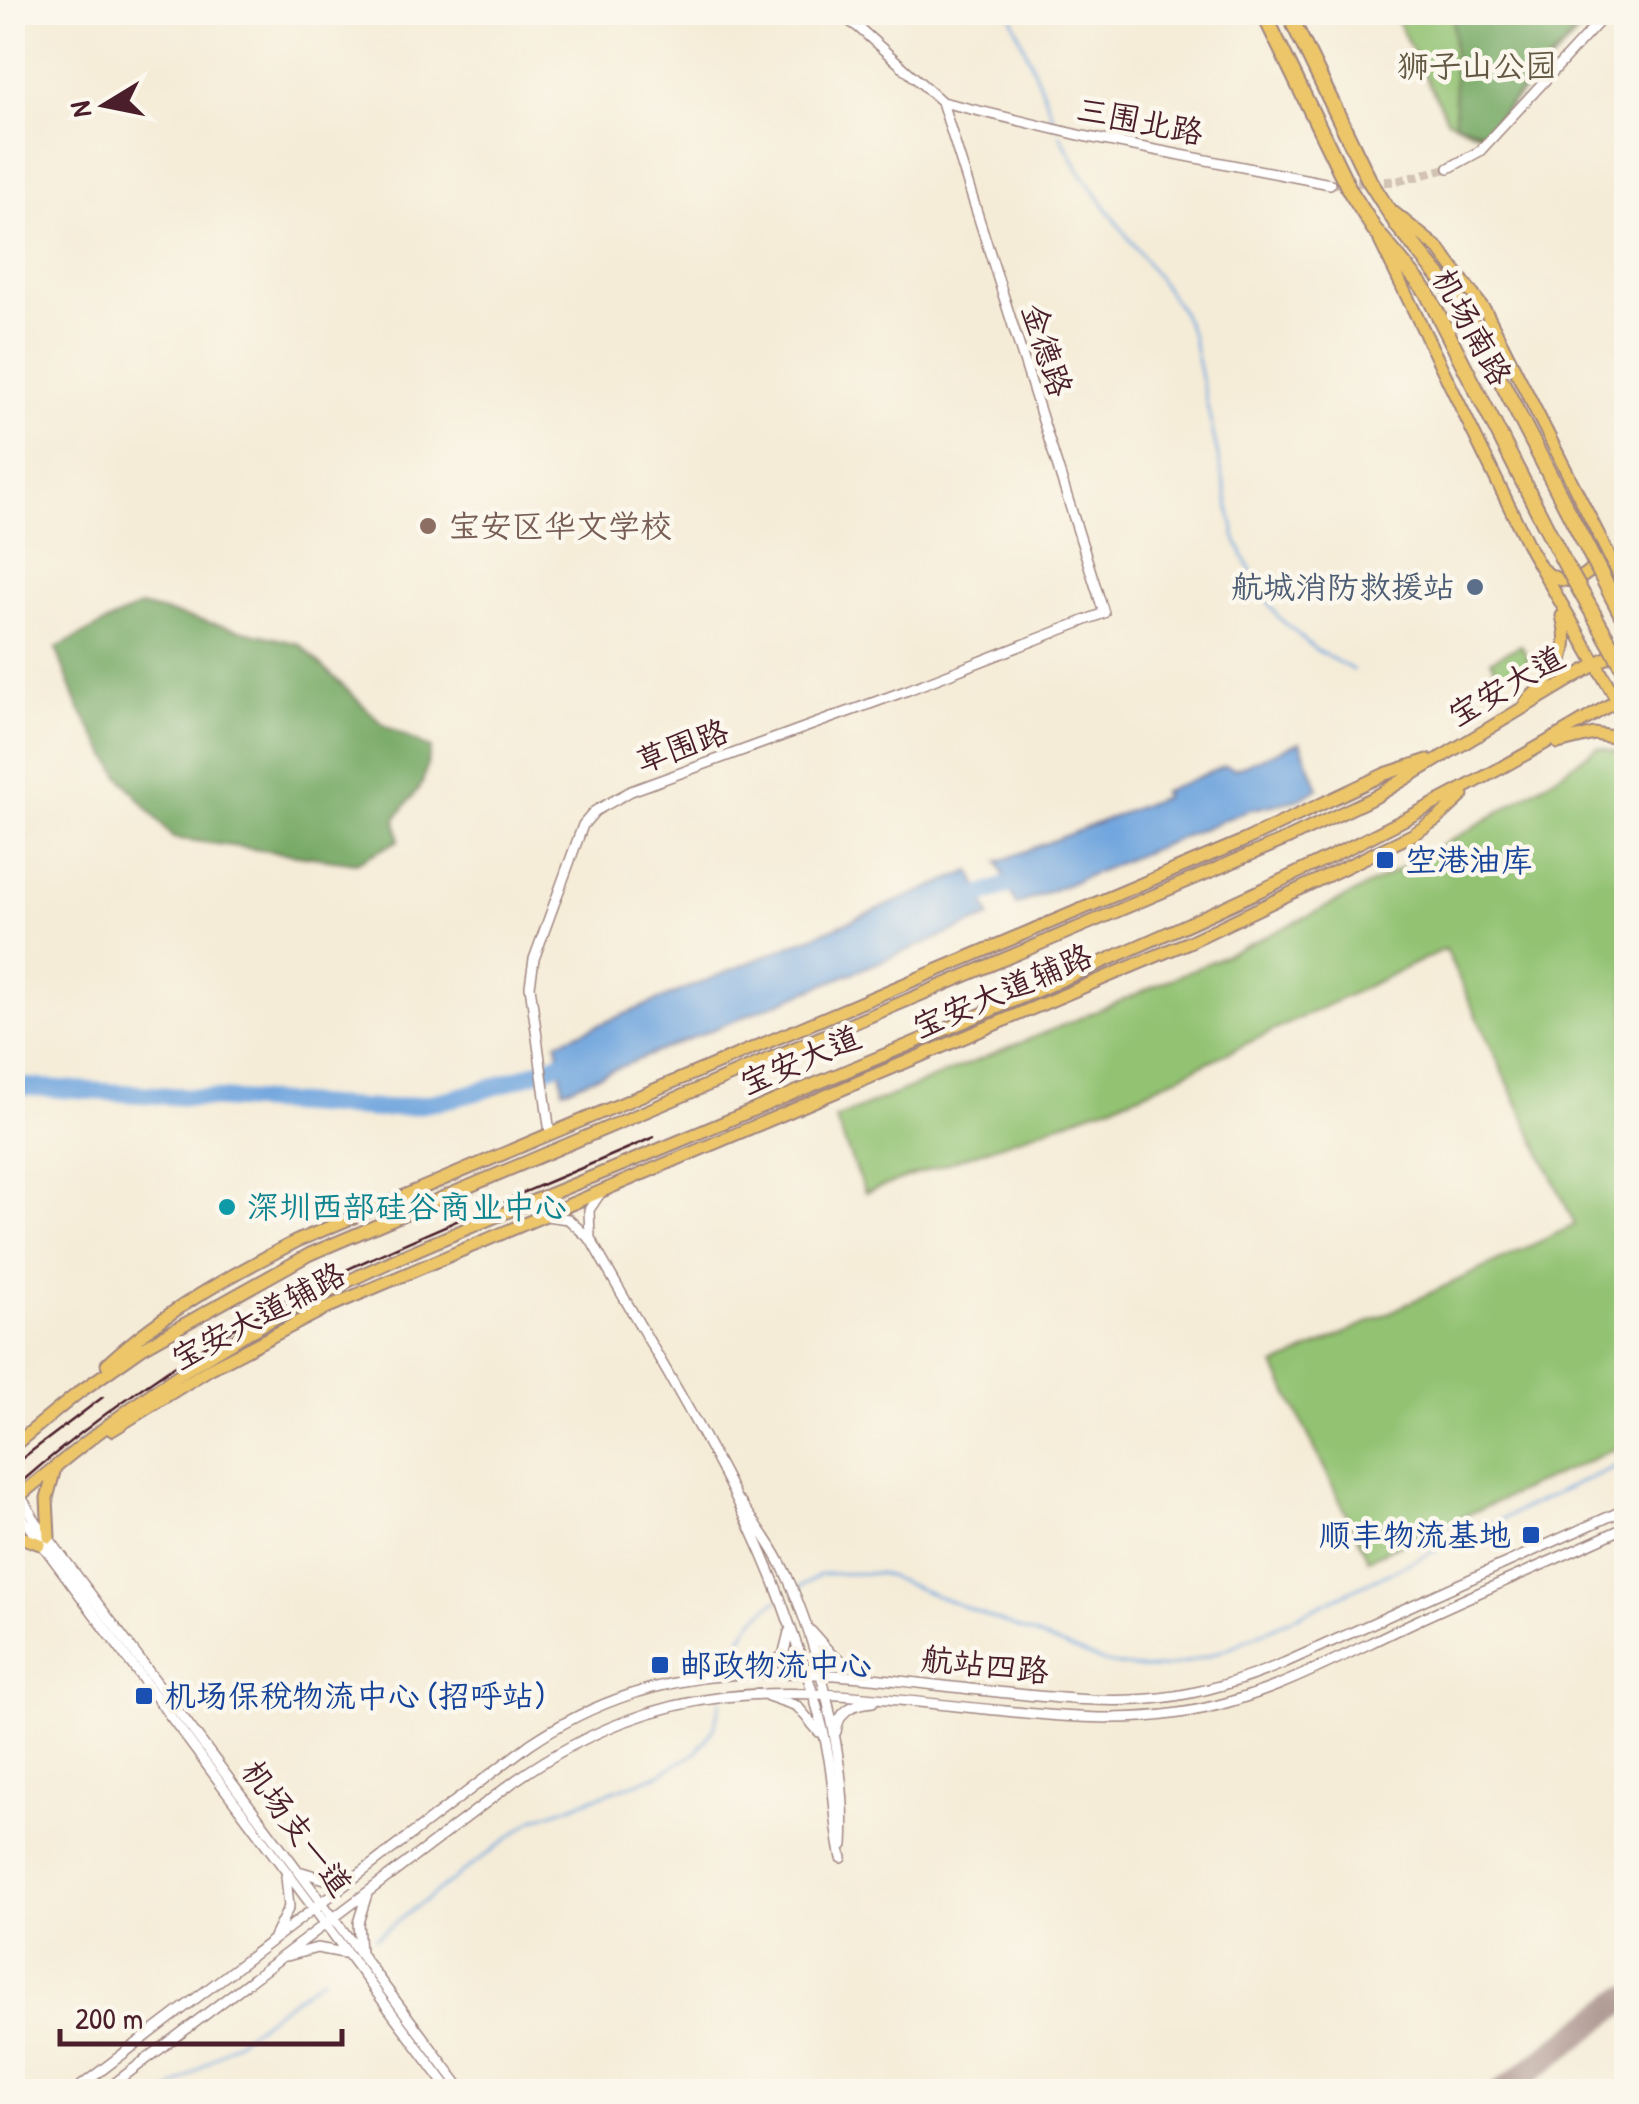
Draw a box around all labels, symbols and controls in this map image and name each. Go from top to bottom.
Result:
park label: 狮子山公园 [1397,44,1557,87]
north arrow [55,55,155,155]
street label: 三围北路 [1073,87,1207,154]
text: N [60,99,100,120]
street label: 机场南路 [1423,260,1522,393]
street label: 金德路 [1012,298,1083,402]
place label: 宝安区华文学校 [448,504,672,547]
marker: 宝安区华文学校 [417,515,439,537]
place label: 航城消防救援站 [1231,565,1455,608]
marker: 航城消防救援站 [1464,576,1486,598]
street label: 宝安大道 [1440,635,1572,736]
street label: 草围路 [629,709,734,782]
place label: 空港油库 [1405,838,1533,881]
marker: 空港油库 [1374,849,1396,871]
street label: 宝安大道辅路 [905,933,1099,1048]
street label: 宝安大道 [732,1015,867,1104]
place label: 深圳西部硅谷商业中心 [247,1185,567,1228]
marker: 深圳西部硅谷商业中心 [216,1196,238,1218]
street label: 宝安大道辅路 [163,1252,353,1380]
place label: 顺丰物流基地 [1319,1513,1511,1556]
marker: 顺丰物流基地 [1520,1524,1542,1546]
street label: 航站四路 [919,1636,1051,1693]
place label: 邮政物流中心 [680,1643,872,1686]
marker: 邮政物流中心 [649,1654,671,1676]
place label: 机场保税物流中心 (招呼站) [164,1674,546,1717]
marker: 机场保税物流中心 (招呼站) [133,1685,155,1707]
street label: 机场支一道 [232,1751,363,1905]
scale bar [60,1984,342,2046]
text: 200 m [75,1998,143,2038]

